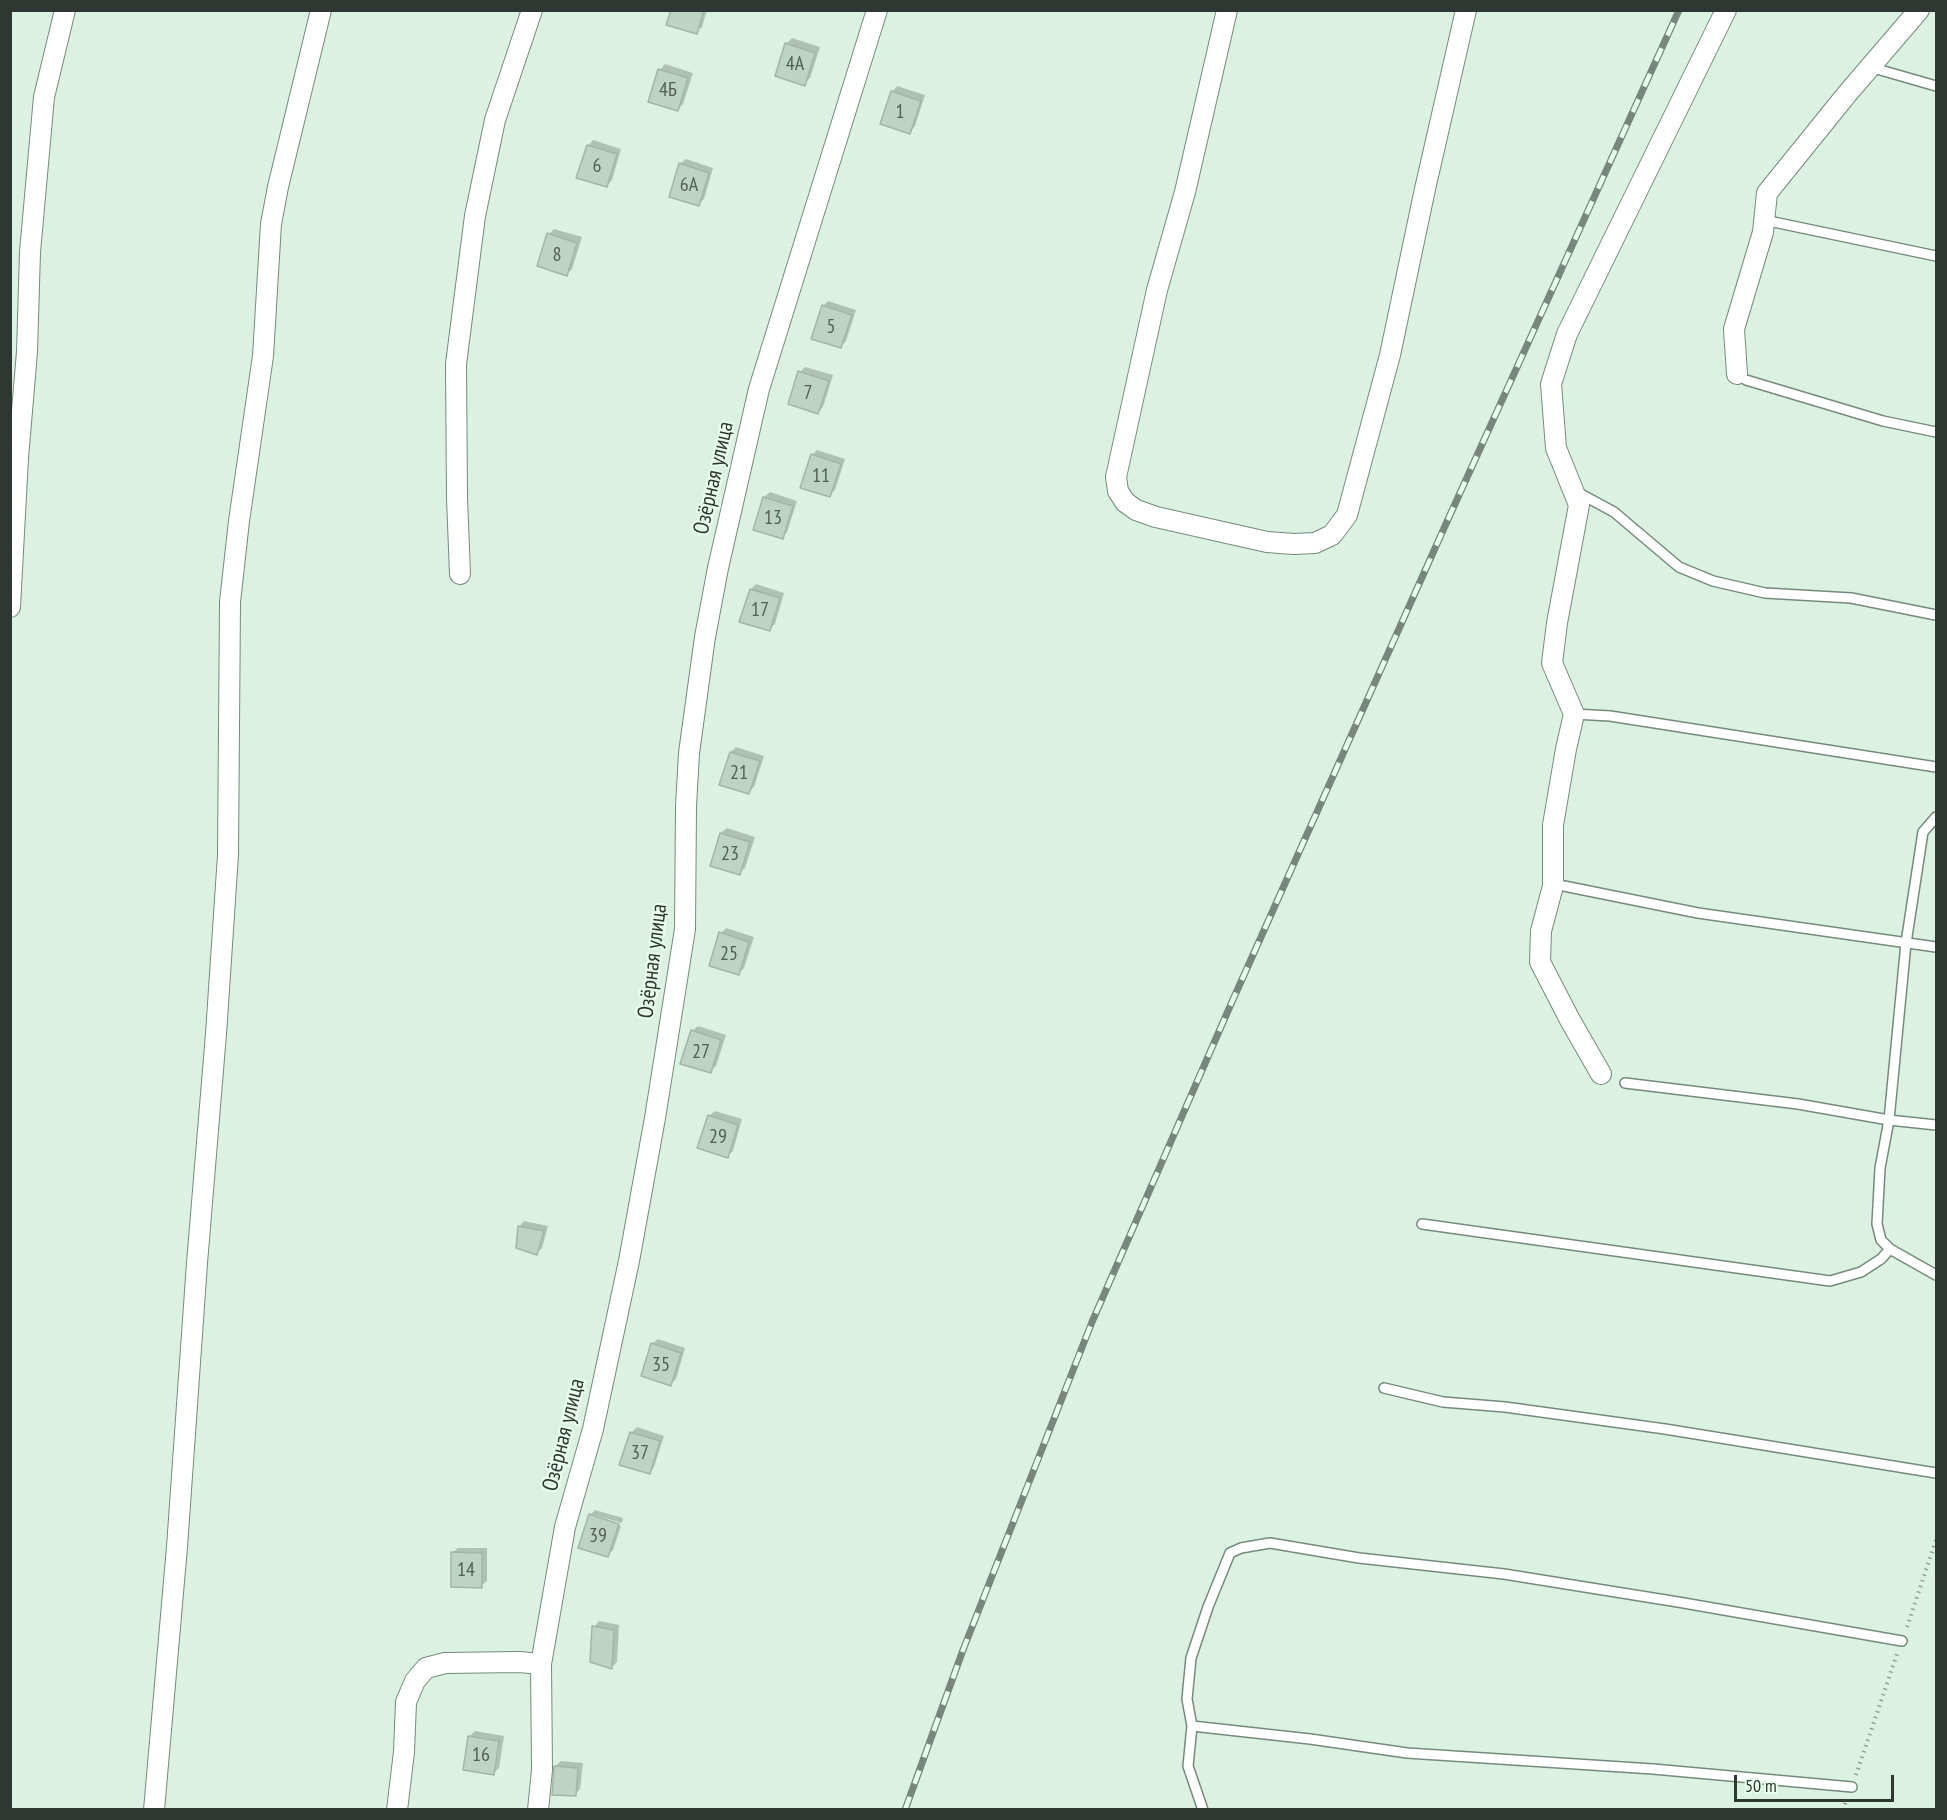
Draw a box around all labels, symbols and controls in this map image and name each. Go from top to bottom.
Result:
house number: 4А [786,52,804,76]
house number: 4Б [659,78,677,102]
house number: 1 [896,100,904,124]
house number: 6 [593,154,601,178]
house number: 6А [680,173,698,197]
house number: 8 [553,243,561,267]
house number: 5 [827,315,835,339]
house number: 7 [804,381,812,405]
street label: Озёрная улица [688,419,740,537]
house number: 11 [812,464,830,488]
house number: 13 [764,506,782,530]
house number: 17 [751,598,769,622]
house number: 21 [730,761,748,785]
house number: 23 [721,842,739,866]
street label: Озёрная улица [633,902,673,1020]
house number: 25 [720,942,738,966]
house number: 27 [692,1040,710,1064]
house number: 29 [709,1125,727,1149]
house number: 35 [652,1353,670,1377]
street label: Озёрная улица [537,1376,591,1494]
house number: 37 [631,1441,649,1465]
house number: 39 [589,1524,607,1548]
house number: 14 [457,1558,475,1582]
house number: 16 [472,1743,490,1767]
scale bar [1737,1763,1898,1801]
text: 50 m [1745,1774,1777,1797]

